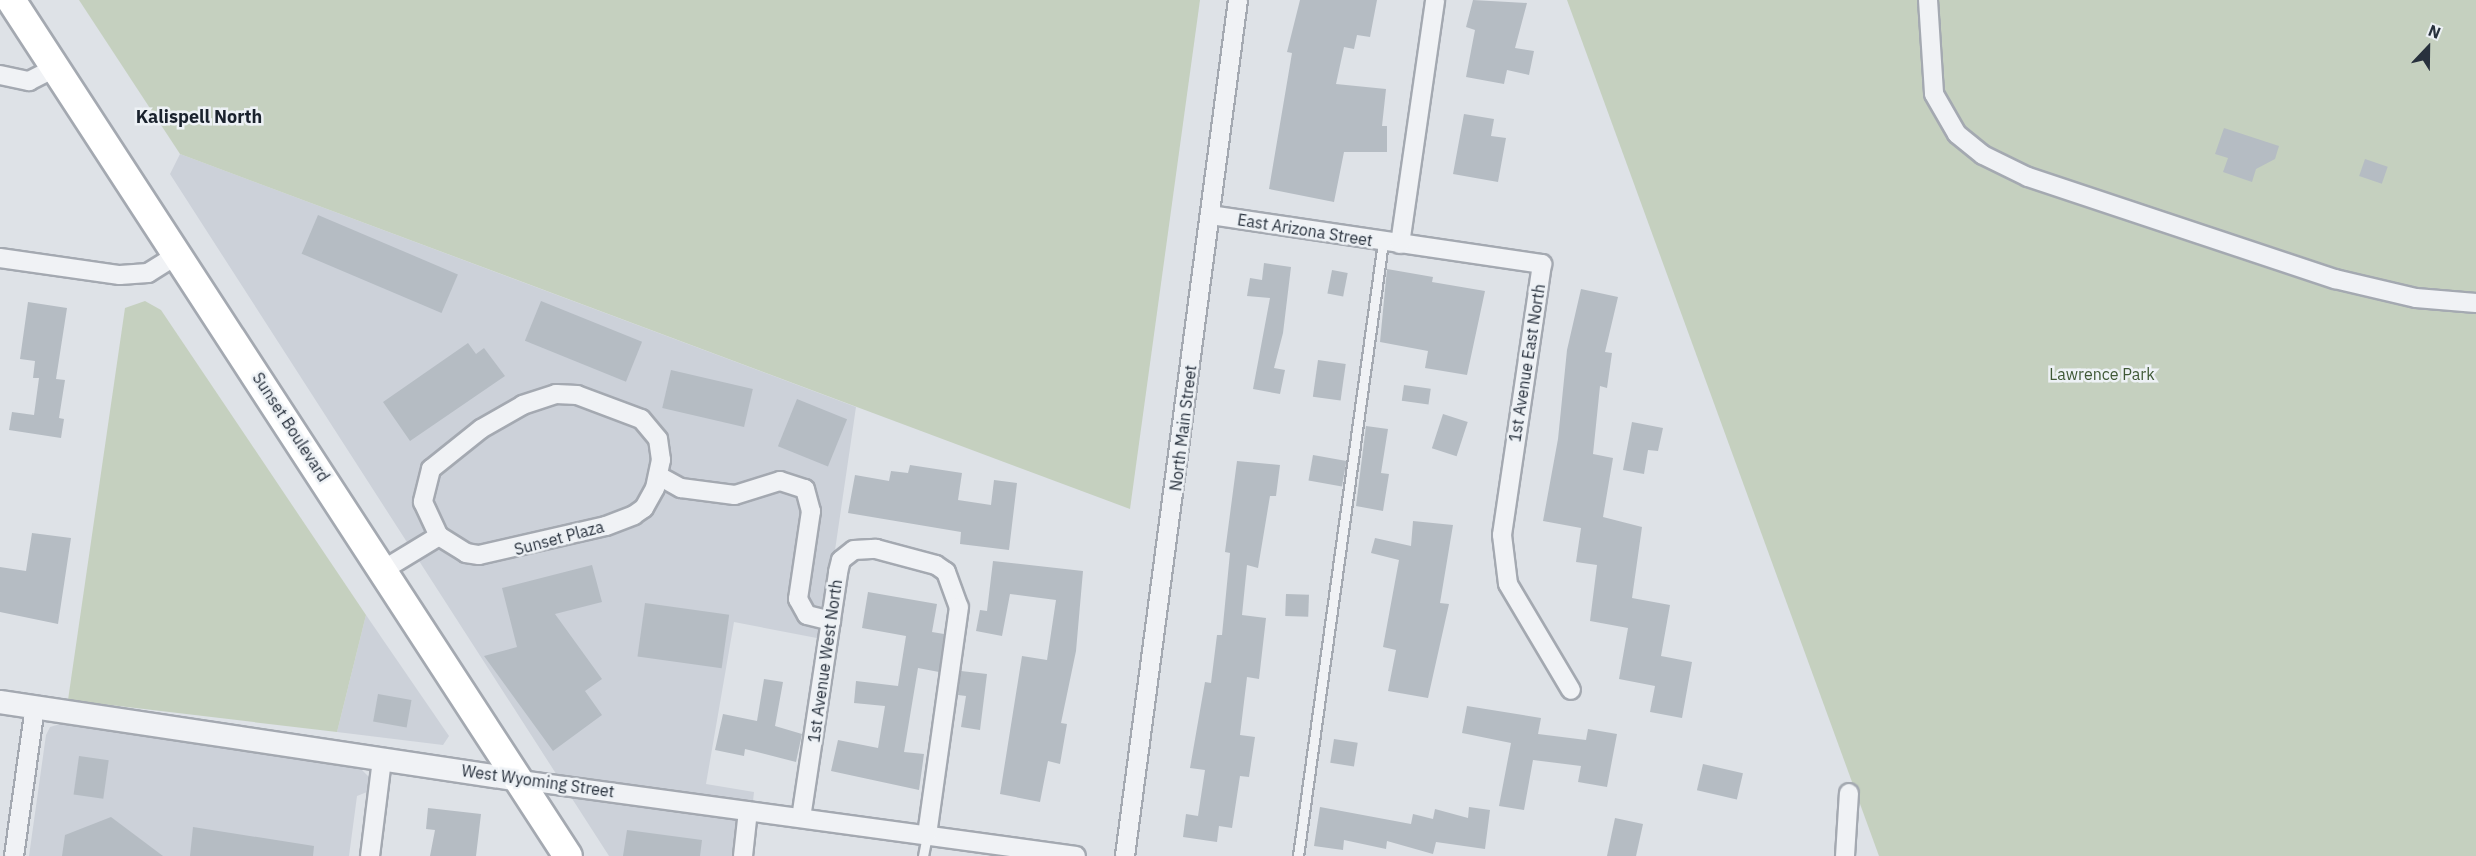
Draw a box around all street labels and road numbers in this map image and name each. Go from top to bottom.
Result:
street label: East Arizona Street [1236,210,1374,250]
street label: 1st Avenue East North [1505,283,1549,443]
street label: North Main Street [1166,364,1200,492]
street label: Sunset Boulevard [249,369,333,485]
street label: Sunset Plaza [512,517,606,559]
street label: 1st Avenue West North [804,578,846,744]
street label: West Wyoming Street [460,761,616,801]

